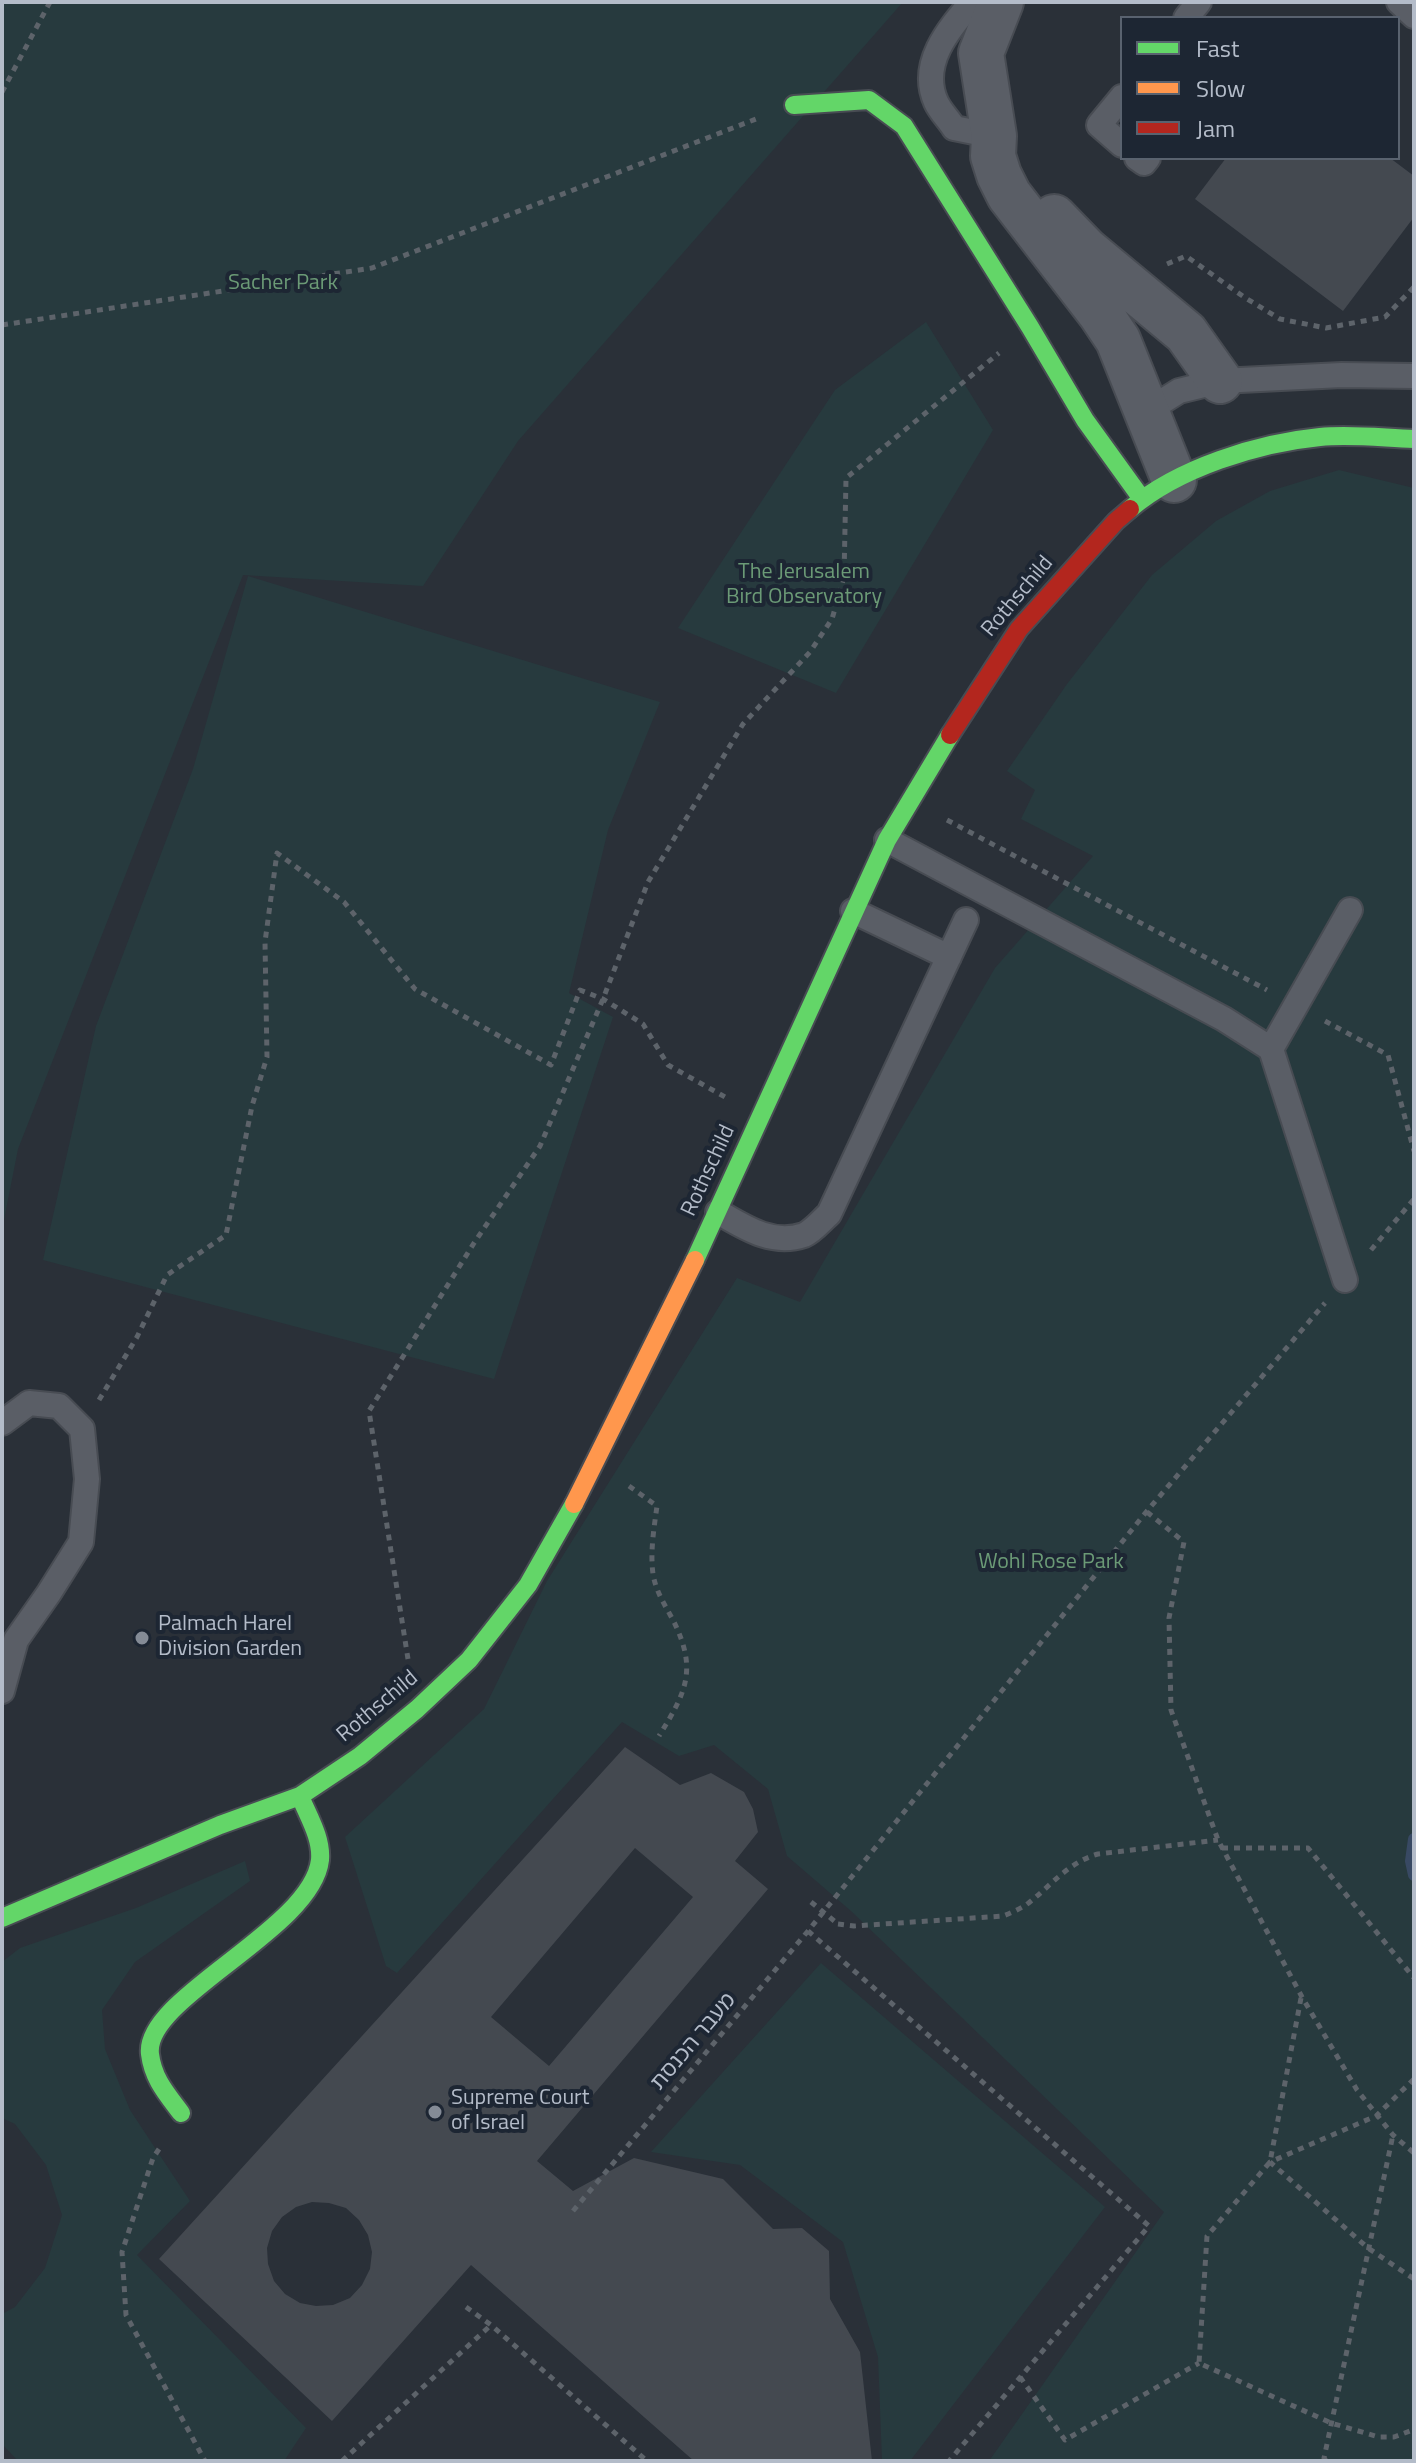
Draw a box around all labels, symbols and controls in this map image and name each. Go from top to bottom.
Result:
legend [1120,16,1400,160]
text: Fast [1196,30,1239,66]
text: Slow [1196,70,1245,106]
text: Jam [1196,110,1235,146]
park label: Sacher Park [228,271,338,297]
street label: Rothschild [977,551,1059,643]
park label: The Jerusalem Bird Observatory [726,560,882,612]
street label: Rothschild [676,1121,742,1221]
park label: Wohl Rose Park [978,1550,1124,1576]
place label: Palmach Harel Division Garden [158,1612,302,1664]
marker: Palmach Harel Division Garden [133,1629,151,1647]
street label: Rothschild [332,1666,424,1748]
street label: מעבר הכנסת [646,1988,742,2096]
place label: Supreme Court of Israel [451,2086,589,2138]
marker: Supreme Court of Israel [426,2103,444,2121]

